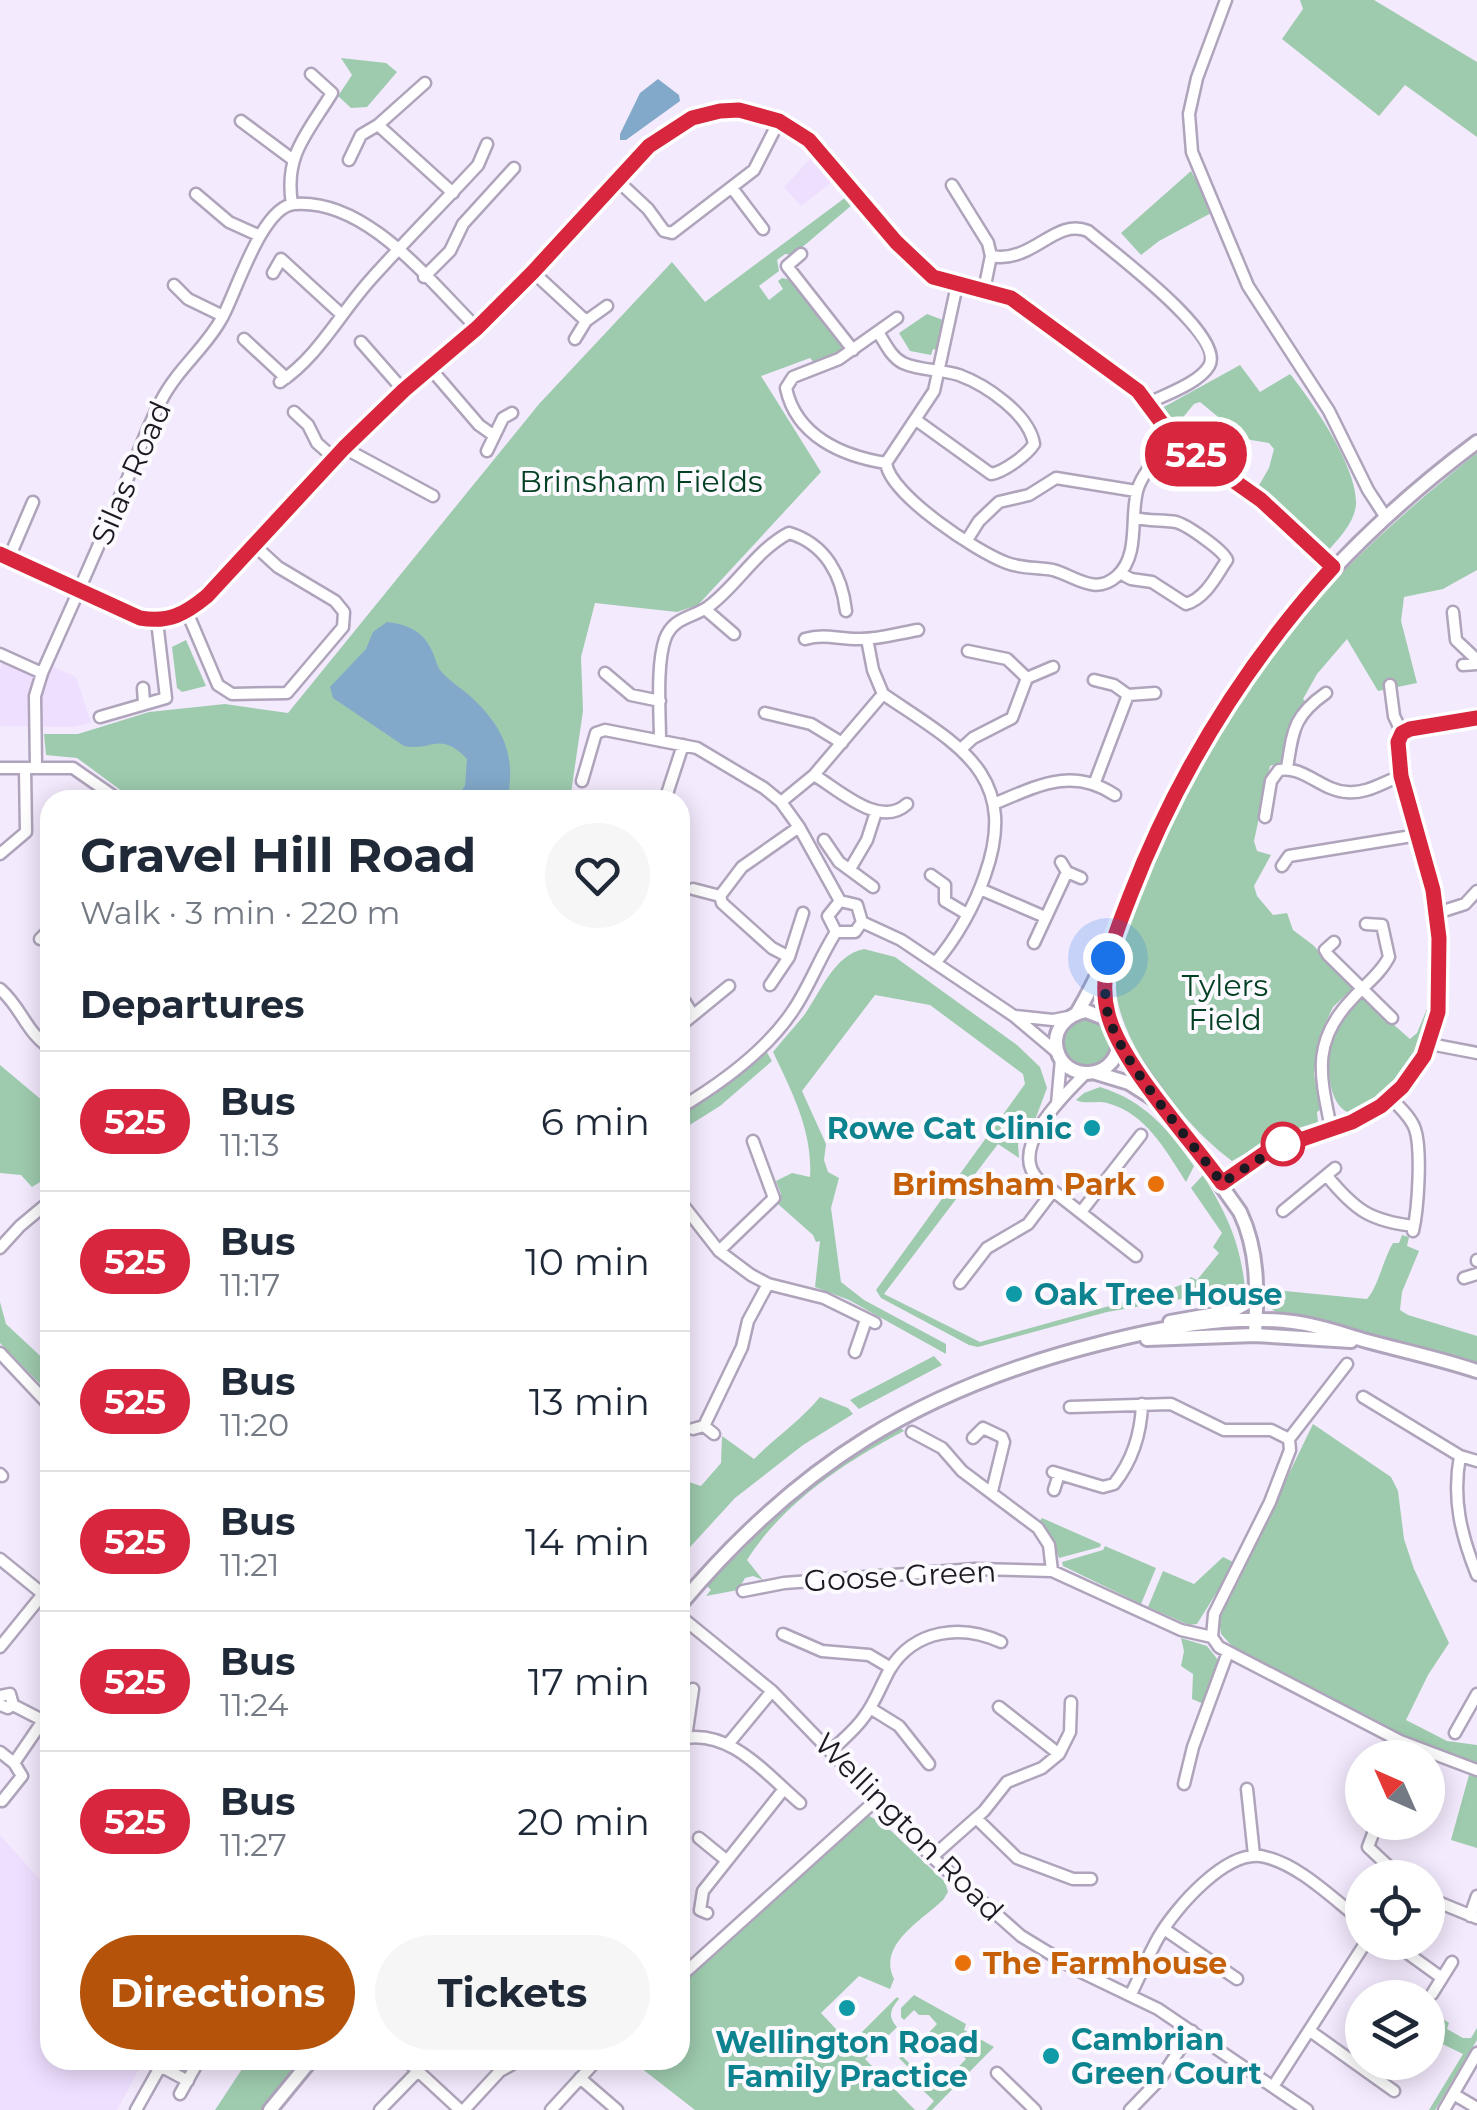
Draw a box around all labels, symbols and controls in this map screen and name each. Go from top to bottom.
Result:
street label: Silas Road [83,395,179,551]
line badge: 525 [1138,422,1254,486]
text: 525 [1165,433,1227,476]
park label: Brinsham Fields [519,463,763,500]
button: heart [545,823,650,928]
text: Gravel Hill Road [80,826,476,884]
text: Walk · 3 min · 220 m [80,893,401,932]
your location [1083,933,1133,983]
park label: Tylers Field [1182,967,1268,1038]
text: Departures [80,981,304,1028]
text: Bus [220,1078,295,1125]
text: 6 min [541,1098,650,1145]
text: 525 [104,1100,166,1143]
place label: Rowe Cat Clinic [827,1110,1072,1147]
marker: Rowe Cat Clinic [1081,1117,1103,1139]
unlabelled marker [1262,1123,1304,1165]
text: 11:13 [220,1125,280,1164]
place label: Brimsham Park [892,1166,1136,1203]
marker: Brimsham Park [1145,1173,1167,1195]
text: Bus [220,1218,295,1265]
text: 10 min [525,1238,650,1285]
text: 525 [104,1240,166,1283]
text: 11:17 [220,1265,280,1304]
place label: Oak Tree House [1034,1276,1283,1313]
marker: Oak Tree House [1003,1283,1025,1305]
text: Bus [220,1358,295,1405]
text: 13 min [529,1378,650,1425]
text: 525 [104,1380,166,1423]
text: 11:20 [220,1405,289,1444]
text: Bus [220,1498,295,1545]
text: 14 min [525,1518,650,1565]
text: 525 [104,1520,166,1563]
text: 11:21 [220,1545,280,1584]
street label: Goose Green [803,1552,997,1600]
text: Bus [220,1638,295,1685]
text: 17 min [528,1658,650,1705]
text: 525 [104,1660,166,1703]
text: 11:24 [220,1685,289,1724]
street label: Wellington Road [807,1725,1011,1929]
north arrow [1345,1740,1445,1840]
map controls [1345,1740,1445,2080]
text: Bus [220,1778,295,1825]
text: 20 min [517,1798,650,1845]
text: 525 [104,1800,166,1843]
text: 11:27 [220,1825,287,1864]
button: locate [1345,1860,1445,1960]
button: Directions [80,1935,355,2050]
button: Tickets [375,1935,650,2050]
place label: The Farmhouse [983,1945,1227,1982]
marker: The Farmhouse [952,1952,974,1974]
button: layers [1345,1980,1445,2080]
marker: Wellington Road Family Practice [836,1997,858,2019]
place label: Cambrian Green Court [1071,2021,1262,2092]
place label: Wellington Road Family Practice [715,2024,979,2095]
marker: Cambrian Green Court [1040,2045,1062,2067]

